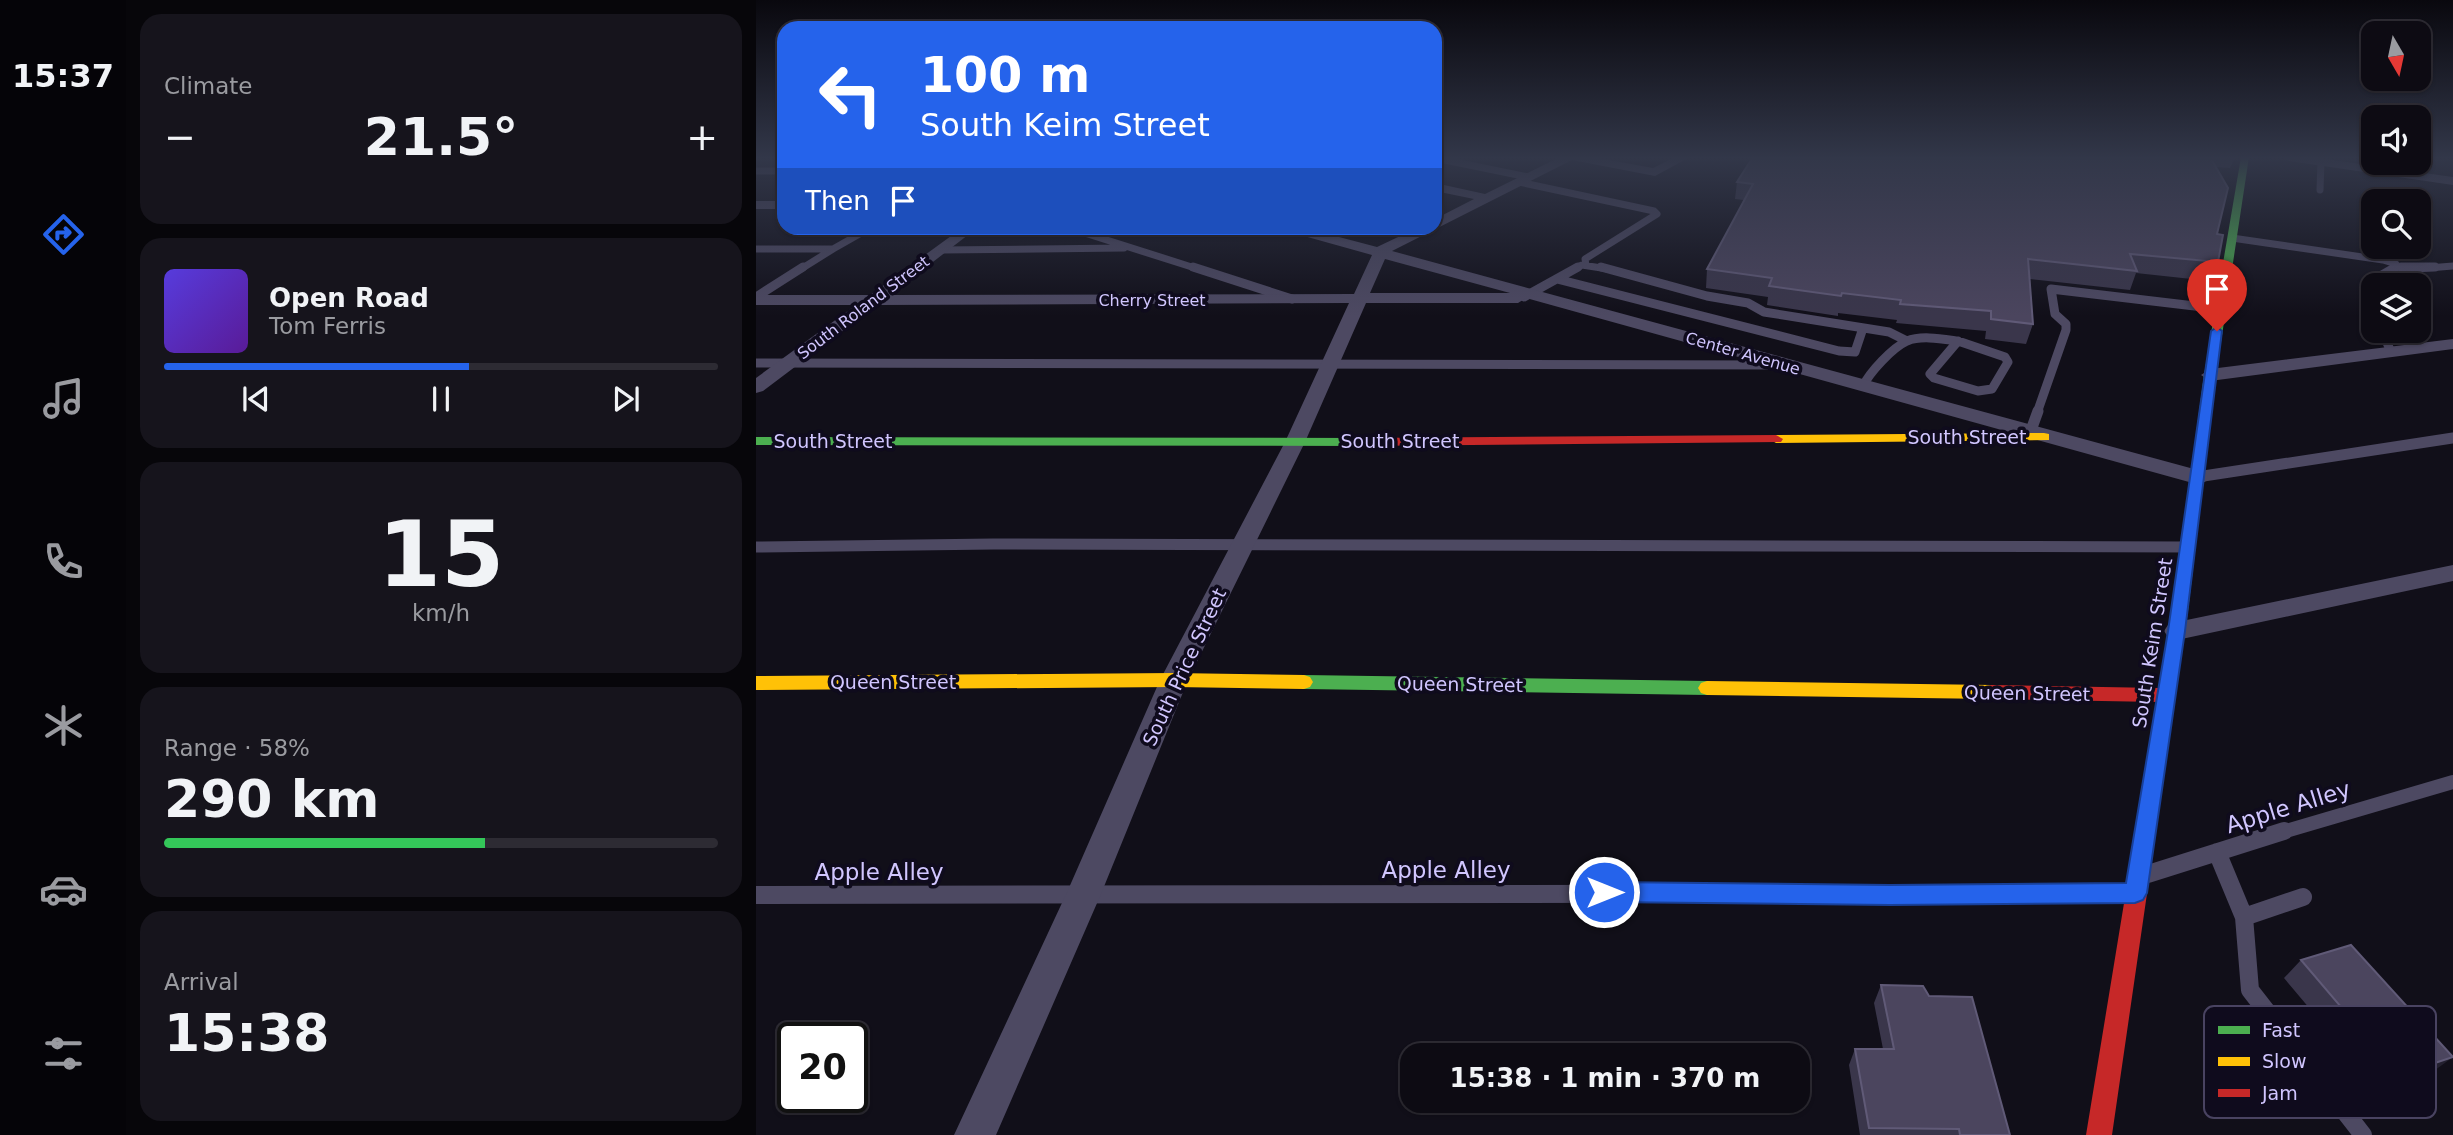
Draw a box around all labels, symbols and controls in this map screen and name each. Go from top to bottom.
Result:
north arrow [2361,21,2431,91]
map controls [2361,21,2431,343]
text: 100 m [920,47,1090,104]
icon: left [805,49,896,140]
text: 15:37 [12,57,114,95]
text: Climate [164,73,253,99]
button: sound [2361,105,2431,175]
text: South Keim Street [920,106,1210,144]
text: 21.5° [364,107,518,167]
text: − [164,115,196,159]
text: + [686,115,718,159]
icon: arrive [884,182,922,220]
text: Then [805,186,870,216]
button: search [2361,189,2431,259]
icon: directions [39,210,88,259]
street label: South Roland Street [794,252,933,363]
pin [2187,259,2247,331]
icon: arrive [2198,270,2236,308]
button: layers [2361,273,2431,343]
text: Open Road [269,283,429,313]
street label: Cherry Street [1098,291,1206,310]
text: Tom Ferris [269,313,386,339]
street label: Center Avenue [1683,328,1802,379]
icon: music [39,374,88,423]
icon: previous [237,380,275,418]
icon: pause [422,380,460,418]
icon: next [607,380,645,418]
street label: South Street [1908,426,2027,448]
street label: South Street [774,430,893,452]
street label: South Street [1341,430,1460,452]
text: 15 [378,502,504,607]
icon: phone [39,537,88,586]
street label: South Keim Street [2128,556,2176,730]
street label: South Price Street [1138,585,1230,749]
text: km/h [412,600,470,626]
street label: Queen Street [830,671,956,693]
street label: Queen Street [1397,672,1523,696]
street label: Queen Street [1964,681,2090,705]
icon: climate [39,701,88,750]
text: Range · 58% [164,735,310,761]
text: 290 km [164,769,379,829]
street label: Apple Alley [2222,776,2354,838]
position arrow [1567,855,1641,929]
street label: Apple Alley [1381,857,1511,883]
street label: Apple Alley [814,859,944,885]
icon: car [39,865,88,914]
text: Arrival [164,969,239,995]
text: 15:38 [164,1003,330,1063]
legend [2204,1006,2436,1118]
text: Fast [2262,1019,2300,1041]
speed limit sign: 20 [777,1022,868,1113]
icon: filters [39,1029,88,1078]
text: Slow [2262,1050,2307,1072]
text: 15:38 · 1 min · 370 m [1450,1063,1760,1093]
text: Jam [2261,1082,2298,1104]

